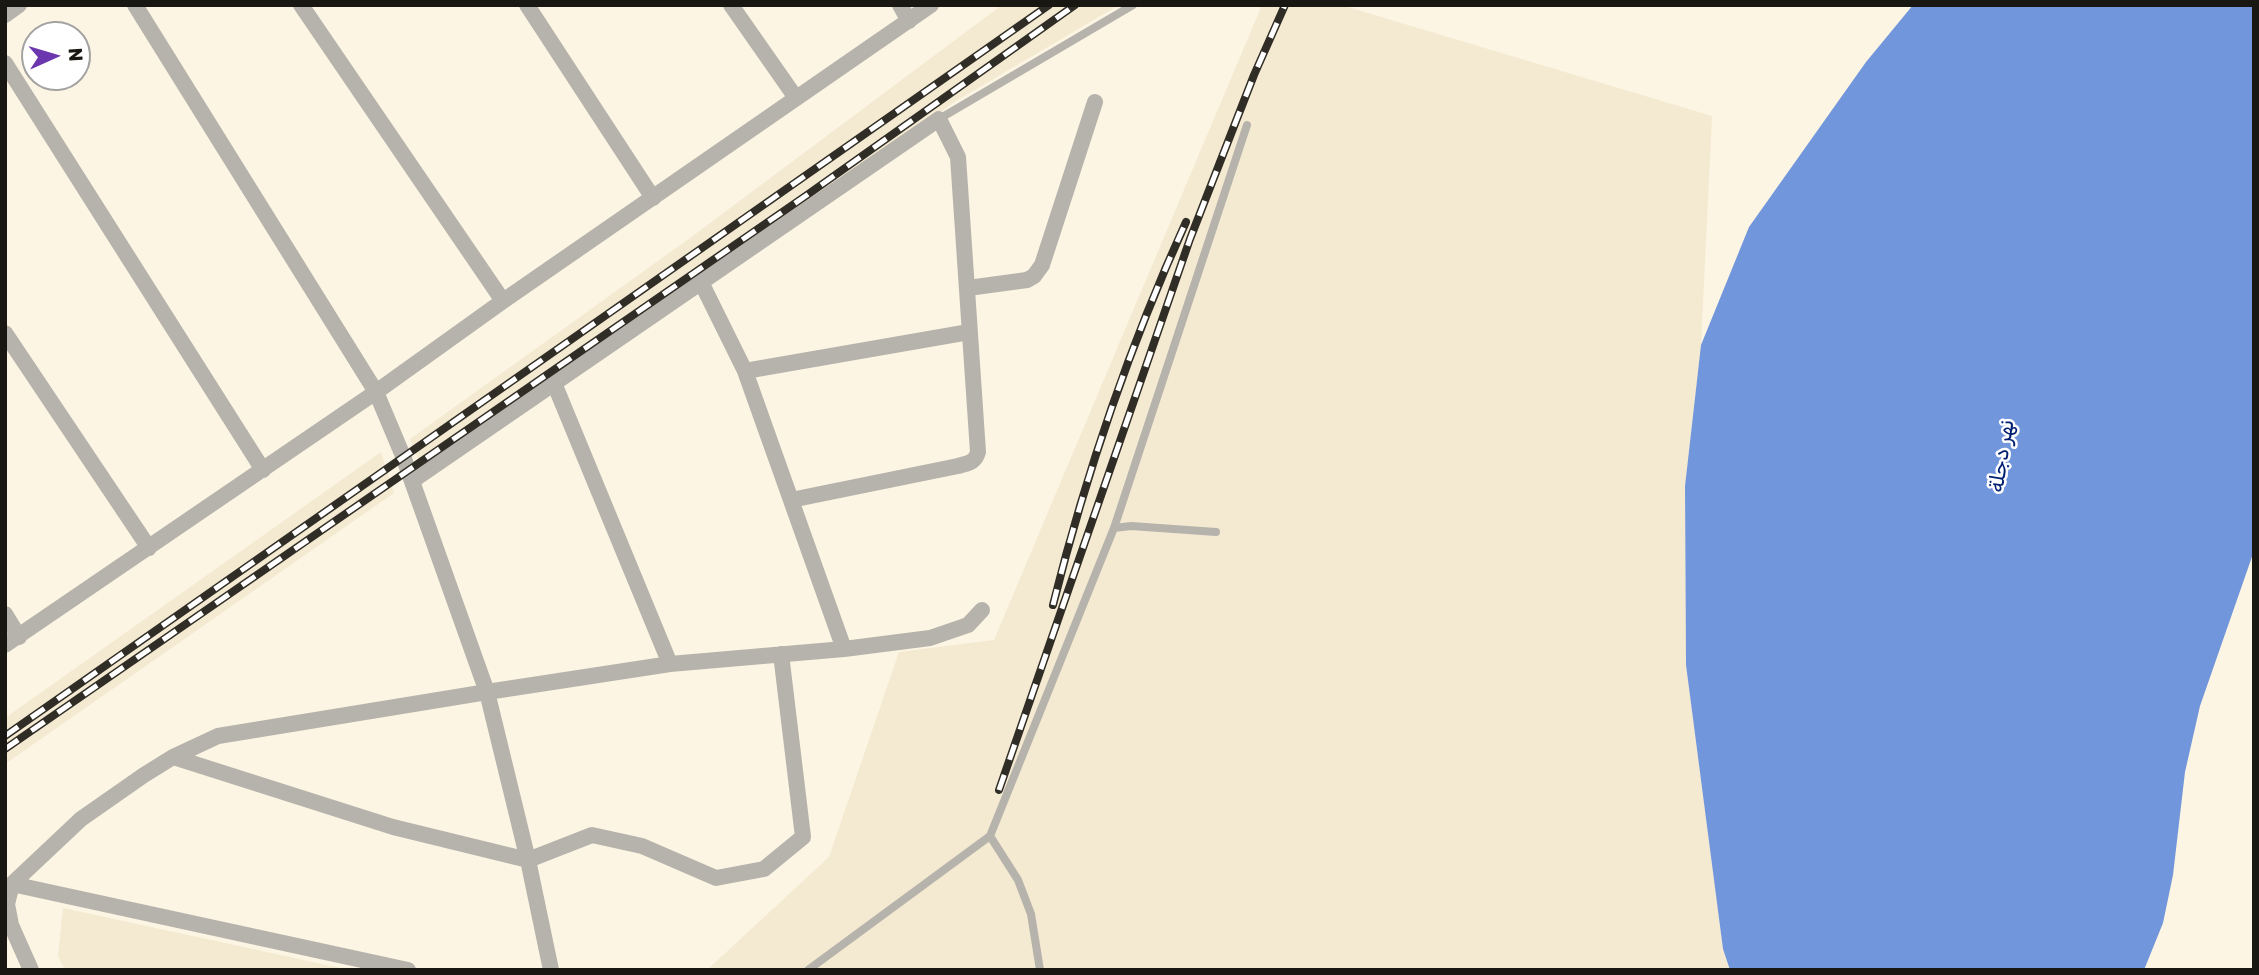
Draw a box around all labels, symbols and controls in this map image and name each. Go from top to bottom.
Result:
north arrow [21,21,91,91]
text: N [64,47,87,62]
water label: نهر دجلة [1984,418,2020,494]

